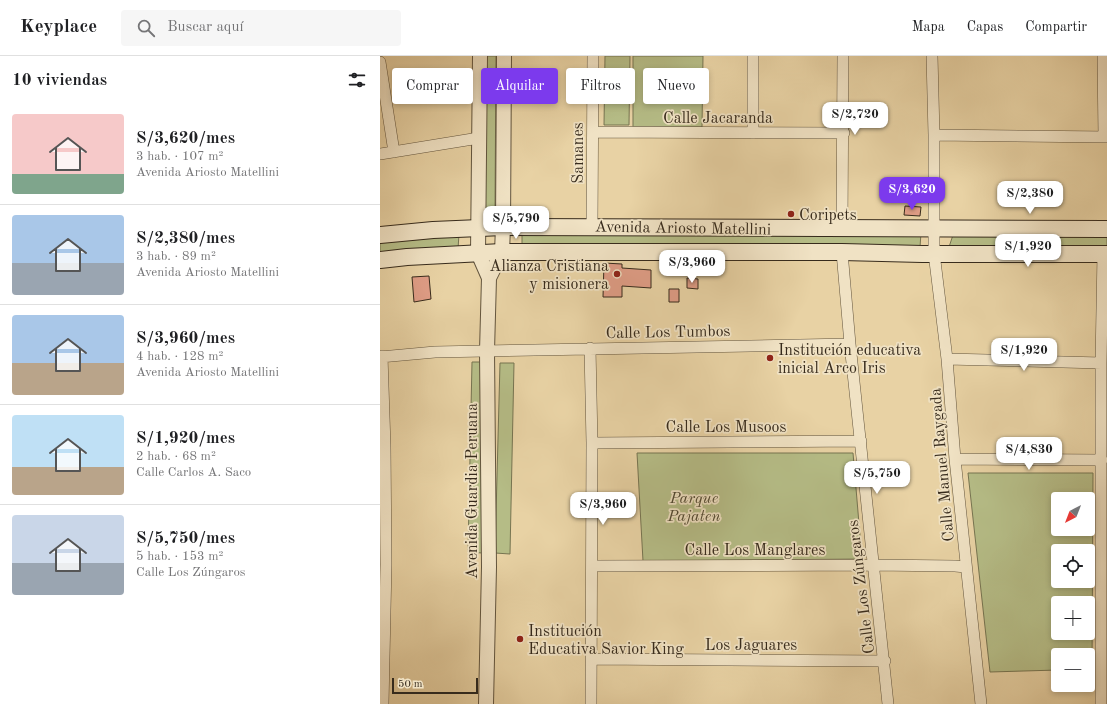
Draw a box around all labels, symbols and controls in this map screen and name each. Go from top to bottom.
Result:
search box [121,10,401,46]
icon: search [135,17,157,39]
text: Keyplace [20,18,97,37]
text: Buscar aquí [167,20,243,35]
text: Mapa [912,20,945,34]
text: Capas [967,20,1003,34]
text: Compartir [1025,20,1087,34]
chip: Comprar [392,68,473,104]
chip: Alquilar [481,68,558,104]
chip: Filtros [566,68,635,104]
chip: Nuevo [643,68,709,104]
icon: filters [346,69,368,91]
text: 10 viviendas [12,72,107,89]
pin: S/2,720 [818,102,892,136]
text: S/2,720 [831,108,879,121]
street label: Calle Jacaranda [663,111,773,127]
street label: Samanes [571,122,587,184]
icon: home [44,130,92,178]
text: S/3,620/mes [136,130,235,147]
text: 3 hab. · 107 m² [136,150,223,163]
text: Avenida Ariosto Matellini [136,166,279,179]
pin: S/3,620 [875,177,949,211]
pin: S/2,380 [993,181,1067,215]
text: S/3,620 [888,183,936,196]
text: S/2,380 [1006,187,1054,200]
pin: S/5,790 [479,206,553,240]
place label: Coripets [799,208,857,224]
marker: Coripets [786,209,796,219]
text: S/5,790 [492,212,540,225]
street label: Avenida Ariosto Matellini [595,219,771,239]
text: S/2,380/mes [136,230,235,247]
icon: home [44,231,92,279]
pin: S/1,920 [991,234,1065,268]
text: S/1,920 [1004,240,1052,253]
text: 3 hab. · 89 m² [136,250,216,263]
pin: S/3,960 [655,250,729,284]
text: S/3,960 [668,256,716,269]
place label: Alianza Cristiana y misionera [489,259,609,293]
text: Avenida Ariosto Matellini [136,266,279,279]
marker: Alianza Cristiana y misionera [612,269,622,279]
street label: Calle Los Tumbos [605,324,731,342]
text: S/3,960/mes [136,330,235,347]
icon: home [44,331,92,379]
pin: S/1,920 [987,338,1061,372]
place label: Institución educativa inicial Arco Iris [778,343,921,377]
text: S/1,920 [1000,344,1048,357]
text: 4 hab. · 128 m² [136,350,223,363]
marker: Institución educativa inicial Arco Iris [765,353,775,363]
text: Avenida Ariosto Matellini [136,366,279,379]
street label: Calle Manuel Raygada [928,387,958,542]
street label: Avenida Guardia Peruana [465,403,481,579]
street label: Calle Los Musoos [666,420,786,436]
text: S/1,920/mes [136,430,235,447]
icon: home [44,431,92,479]
pin: S/4,830 [992,437,1066,471]
text: S/4,830 [1005,443,1053,456]
text: 2 hab. · 68 m² [136,450,216,463]
pin: S/5,750 [840,461,914,495]
text: Calle Carlos A. Saco [136,466,251,479]
text: S/5,750 [853,467,901,480]
park label: Parque Pajaten [667,491,720,525]
pin: S/3,960 [566,492,640,526]
north arrow [1051,492,1095,536]
map controls [1051,492,1095,692]
text: S/3,960 [579,498,627,511]
street label: Calle Los Zúngaros [846,519,878,655]
text: S/5,750/mes [136,530,235,547]
icon: home [44,531,92,579]
street label: Calle Los Manglares [685,543,825,559]
button: locate [1051,544,1095,588]
text: 5 hab. · 153 m² [136,550,223,563]
text: Calle Los Zúngaros [136,566,246,579]
button: + [1051,596,1095,640]
place label: Institución Educativa Savior King [528,624,684,658]
marker: Institución Educativa Savior King [515,634,525,644]
street label: Los Jaguares [705,638,797,654]
button: − [1051,648,1095,692]
scale bar [392,676,478,695]
text: 50 m [398,679,423,690]

